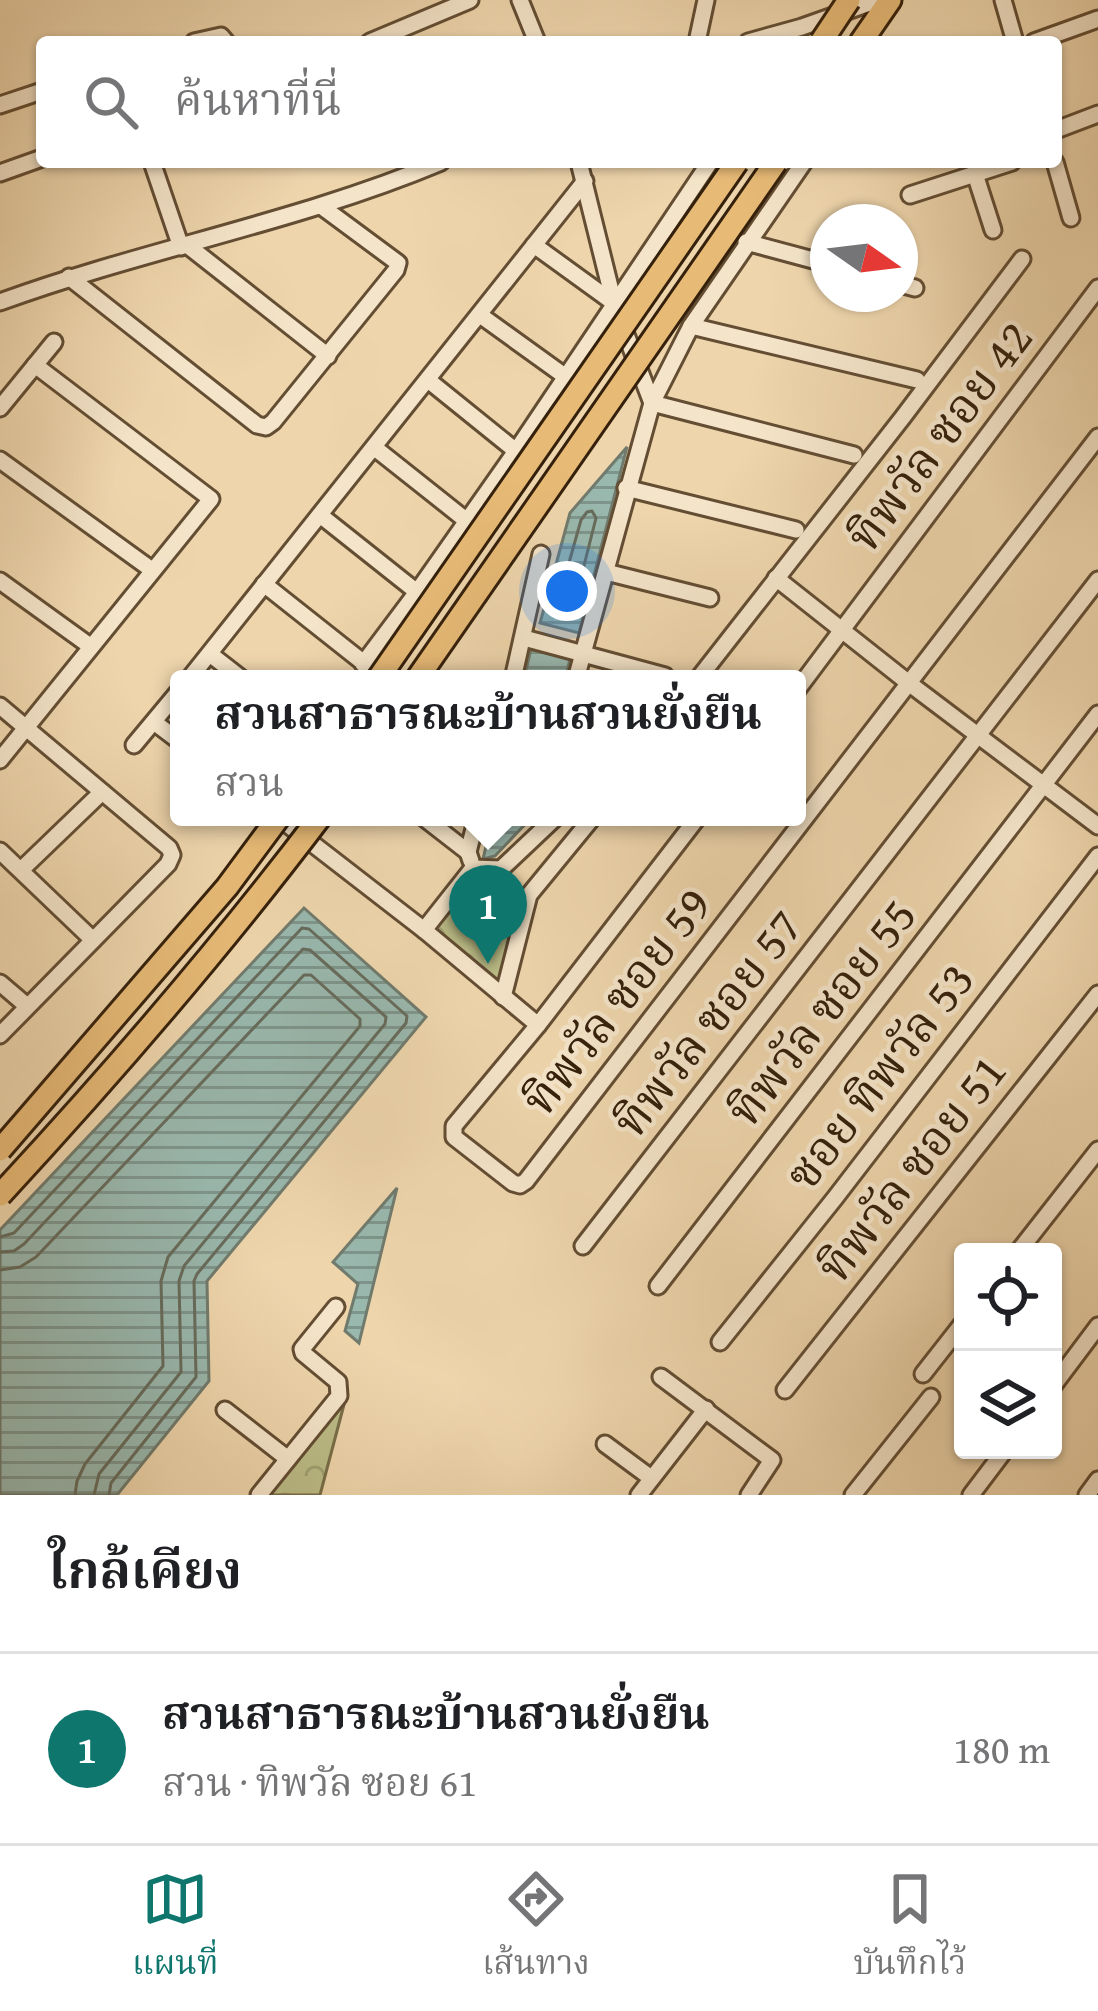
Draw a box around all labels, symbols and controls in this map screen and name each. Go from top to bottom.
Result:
search box [36,36,1062,168]
text: ค้นหาที่นี่ [174,66,342,131]
icon: search [78,69,144,135]
north arrow [810,204,918,312]
street label: ทิพวัล ซอย 42 [828,305,1049,566]
your location [537,561,597,621]
popup [170,670,806,826]
text: สวนสาธารณะบ้านสวนยั่งยืน [214,680,762,745]
text: สวน [214,753,284,810]
pin: 1 [449,865,527,964]
street label: ทิพวัล ซอย 59 [504,871,727,1130]
street label: ทิพวัล ซอย 55 [709,882,932,1141]
street label: ทิพวัล ซอย 57 [595,893,818,1152]
street label: ซอย ทิพวัล 53 [767,946,990,1205]
street label: ทิพวัล ซอย 51 [799,1038,1022,1297]
map controls [954,1243,1062,1459]
button: locate [954,1243,1062,1351]
button: layers [954,1351,1062,1459]
text: ใกล้เคียง [48,1532,242,1607]
text: สวนสาธารณะบ้านสวนยั่งยืน [162,1680,709,1745]
text: 1 [77,1720,97,1777]
text: 180 m [953,1720,1050,1777]
text: สวน · ทิพวัล ซอย 61 [162,1753,477,1810]
tab: แผนที่ [132,1866,218,1992]
tab: เส้นทาง [482,1866,590,1992]
tab: บันทึกไว้ [854,1866,966,1992]

